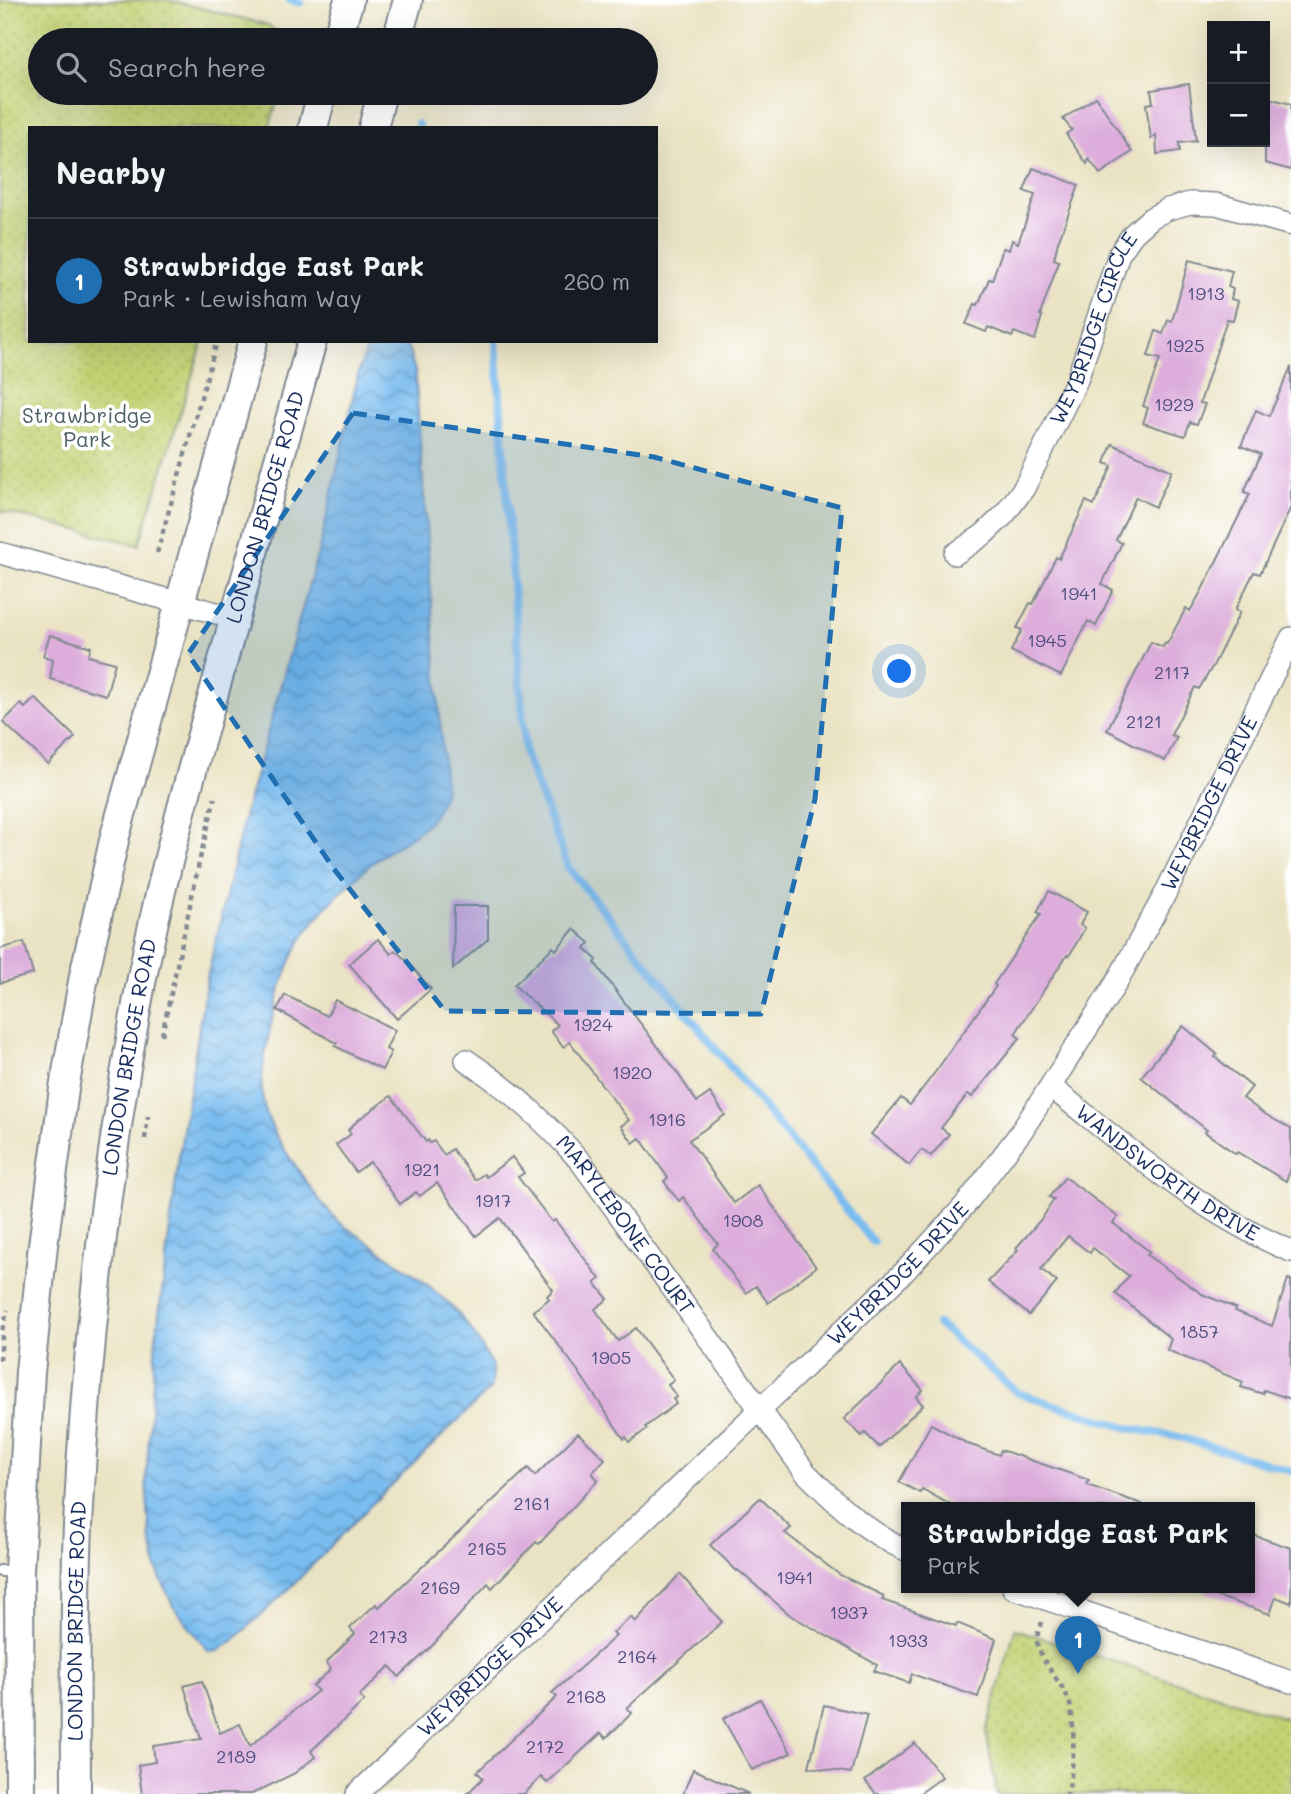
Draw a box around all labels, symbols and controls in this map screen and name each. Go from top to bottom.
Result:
map controls [1207,21,1270,147]
button: + [1207,21,1270,84]
search box [28,28,658,105]
icon: search [52,48,90,86]
text: Search here [108,50,266,84]
button: − [1207,84,1270,147]
text: Nearby [56,152,166,192]
street label: WEYBRIDGE CIRCLE [1042,226,1142,428]
text: Strawbridge East Park [123,249,424,283]
text: 1 [74,266,84,296]
text: 260 m [563,266,630,296]
house number: 1913 [1187,281,1225,305]
text: Park · Lewisham Way [123,283,362,313]
house number: 1925 [1165,333,1205,357]
street label: LONDON BRIDGE ROAD [219,388,309,626]
house number: 1929 [1154,392,1194,416]
park label: Strawbridge Park [22,401,152,452]
house number: 1941 [1060,581,1098,605]
house number: 1945 [1027,628,1067,652]
your location [882,654,916,688]
house number: 2117 [1154,660,1190,684]
house number: 2121 [1126,709,1162,733]
street label: WEYBRIDGE DRIVE [1154,711,1263,895]
street label: LONDON BRIDGE ROAD [95,936,162,1177]
house number: 1924 [573,1012,613,1036]
house number: 1920 [612,1060,652,1084]
street label: WANDSWORTH DRIVE [1071,1097,1264,1246]
house number: 1916 [648,1107,686,1131]
street label: MARYLEBONE COURT [551,1129,702,1319]
house number: 1921 [404,1157,440,1181]
house number: 1917 [475,1188,511,1212]
street label: WEYBRIDGE DRIVE [821,1195,974,1350]
house number: 1908 [723,1208,763,1232]
house number: 1857 [1179,1319,1219,1343]
house number: 1905 [591,1345,631,1369]
house number: 2161 [514,1491,551,1515]
street label: LONDON BRIDGE ROAD [60,1500,91,1741]
popup [901,1502,1255,1593]
text: Strawbridge East Park [928,1516,1228,1550]
house number: 2165 [467,1536,507,1560]
text: Park [928,1550,980,1580]
house number: 1941 [776,1565,814,1589]
house number: 2169 [420,1575,460,1599]
street label: WEYBRIDGE DRIVE [411,1590,568,1742]
house number: 1937 [829,1600,869,1624]
pin: 1 [1055,1616,1101,1674]
house number: 2173 [369,1624,407,1648]
house number: 1933 [888,1628,928,1652]
house number: 2164 [617,1644,657,1668]
house number: 2168 [566,1684,606,1708]
house number: 2172 [526,1734,564,1758]
house number: 2189 [216,1744,256,1768]

